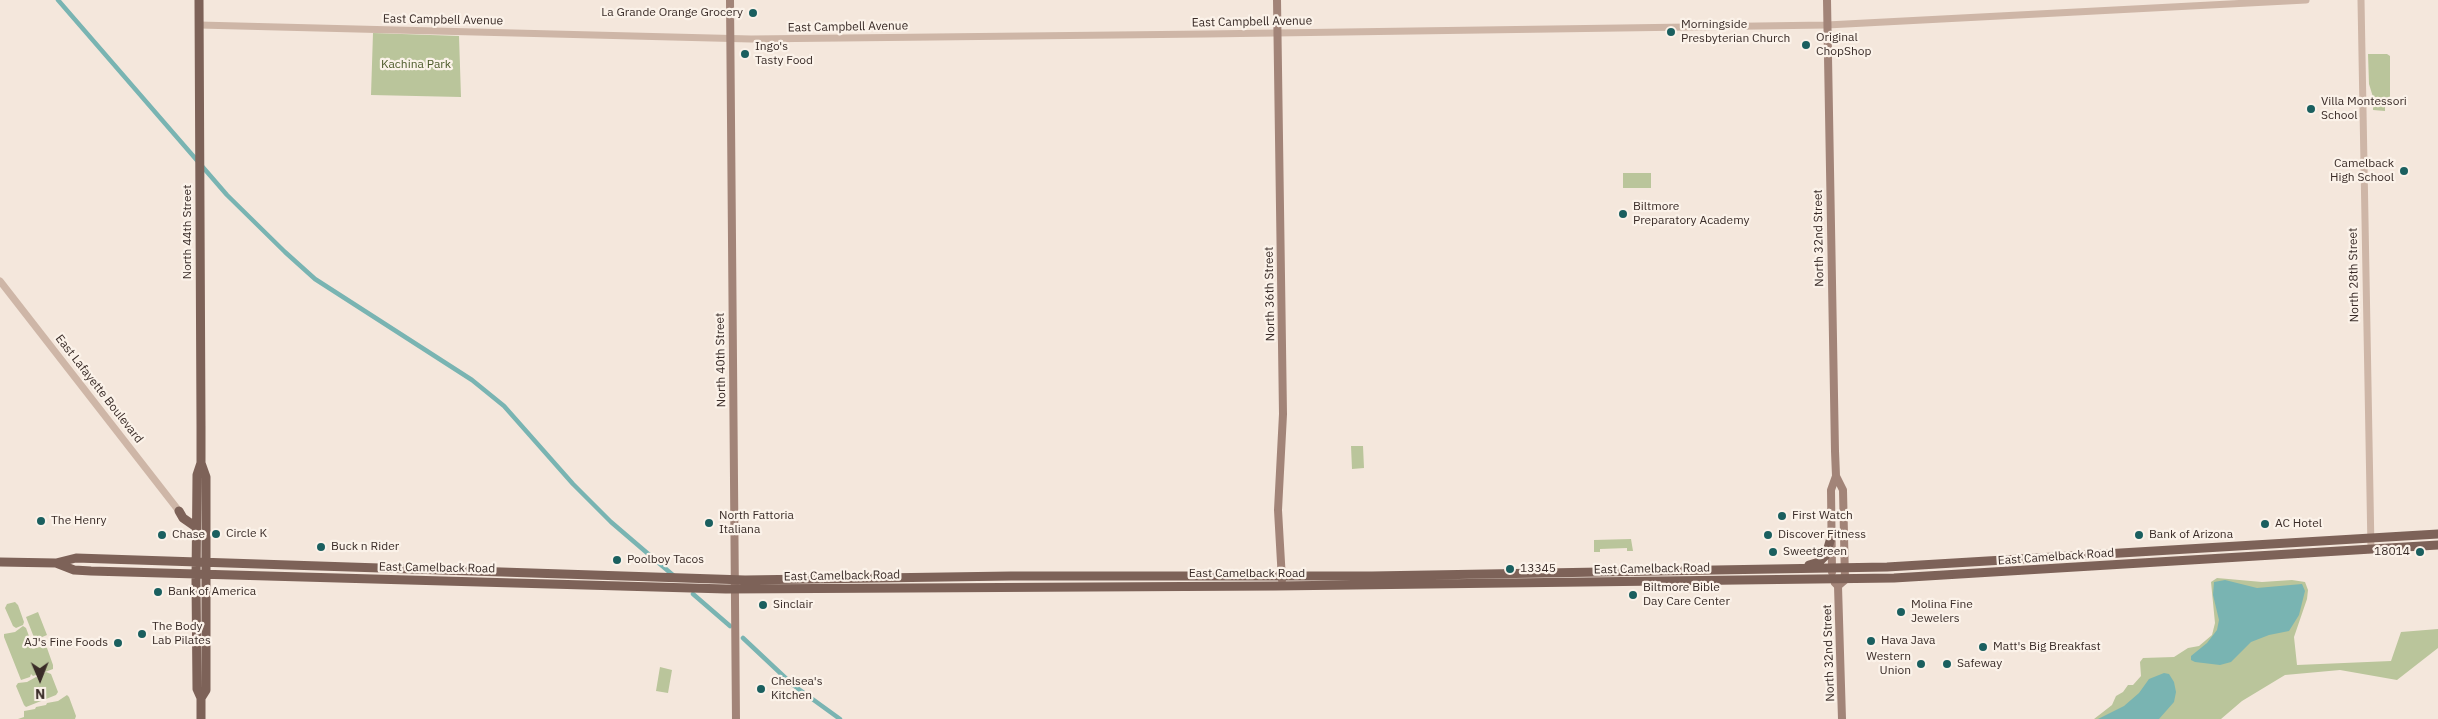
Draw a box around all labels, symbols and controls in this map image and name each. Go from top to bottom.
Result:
place label: La Grande Orange Grocery [601,6,743,20]
marker: La Grande Orange Grocery [747,7,759,19]
street label: East Campbell Avenue [383,12,503,28]
street label: East Campbell Avenue [1192,14,1312,30]
place label: Morningside Presbyterian Church [1681,18,1790,46]
street label: East Campbell Avenue [788,19,908,35]
marker: Morningside Presbyterian Church [1665,26,1677,38]
place label: Original ChopShop [1816,31,1871,59]
marker: Original ChopShop [1800,39,1812,51]
place label: Ingo's Tasty Food [755,40,813,68]
marker: Ingo's Tasty Food [739,48,751,60]
park label: Kachina Park [381,58,451,72]
place label: Villa Montessori School [2321,95,2407,123]
marker: Villa Montessori School [2305,103,2317,115]
place label: Camelback High School [2330,157,2394,185]
marker: Camelback High School [2398,165,2410,177]
street label: North 44th Street [181,185,195,279]
street label: North 32nd Street [1811,189,1827,287]
place label: Biltmore Preparatory Academy [1633,200,1749,228]
marker: Biltmore Preparatory Academy [1617,208,1629,220]
street label: North 28th Street [2346,228,2362,322]
street label: North 36th Street [1262,247,1278,341]
street label: North 40th Street [713,313,729,407]
street label: East Lafayette Boulevard [52,332,146,446]
place label: North Fattoria Italiana [719,509,794,537]
place label: First Watch [1792,509,1853,523]
marker: First Watch [1776,510,1788,522]
place label: The Henry [51,514,106,528]
marker: The Henry [35,515,47,527]
marker: North Fattoria Italiana [703,517,715,529]
place label: AC Hotel [2275,517,2322,531]
marker: AC Hotel [2259,518,2271,530]
place label: Circle K [226,527,267,541]
place label: Chase [172,528,205,542]
marker: Circle K [210,528,222,540]
place label: Discover Fitness [1778,528,1866,542]
place label: Bank of Arizona [2149,528,2233,542]
marker: Chase [156,529,168,541]
marker: Discover Fitness [1762,529,1774,541]
marker: Bank of Arizona [2133,529,2145,541]
place label: Buck n Rider [331,540,399,554]
marker: Buck n Rider [315,541,327,553]
place label: Sweetgreen [1783,545,1847,559]
place label: 18014 [2374,545,2410,559]
marker: Sweetgreen [1767,546,1779,558]
street label: East Camelback Road [1997,546,2115,568]
marker: 18014 [2414,546,2426,558]
place label: Poolboy Tacos [627,553,704,567]
marker: Poolboy Tacos [611,554,623,566]
street label: East Camelback Road [379,560,495,576]
street label: East Camelback Road [1594,561,1710,577]
place label: 13345 [1520,562,1556,576]
marker: 13345 [1504,563,1516,575]
street label: East Camelback Road [1189,567,1305,581]
street label: East Camelback Road [784,568,900,584]
place label: Biltmore Bible Day Care Center [1643,581,1730,609]
place label: Bank of America [168,585,256,599]
marker: Bank of America [152,586,164,598]
marker: Biltmore Bible Day Care Center [1627,589,1639,601]
place label: Sinclair [773,598,813,612]
place label: Molina Fine Jewelers [1911,598,1973,626]
marker: Sinclair [757,599,769,611]
street label: North 32nd Street [1820,604,1838,702]
marker: Molina Fine Jewelers [1895,606,1907,618]
place label: The Body Lab Pilates [152,620,211,648]
marker: The Body Lab Pilates [136,628,148,640]
place label: Hava Java [1881,634,1935,648]
marker: Hava Java [1865,635,1877,647]
place label: AJ's Fine Foods [24,636,108,650]
marker: AJ's Fine Foods [112,637,124,649]
place label: Matt's Big Breakfast [1993,640,2101,654]
marker: Matt's Big Breakfast [1977,641,1989,653]
place label: Western Union [1866,650,1911,678]
north arrow [15,654,65,704]
place label: Safeway [1957,657,2002,671]
marker: Western Union [1915,658,1927,670]
marker: Safeway [1941,658,1953,670]
place label: Chelsea's Kitchen [771,675,823,703]
marker: Chelsea's Kitchen [755,683,767,695]
text: N [35,685,45,703]

